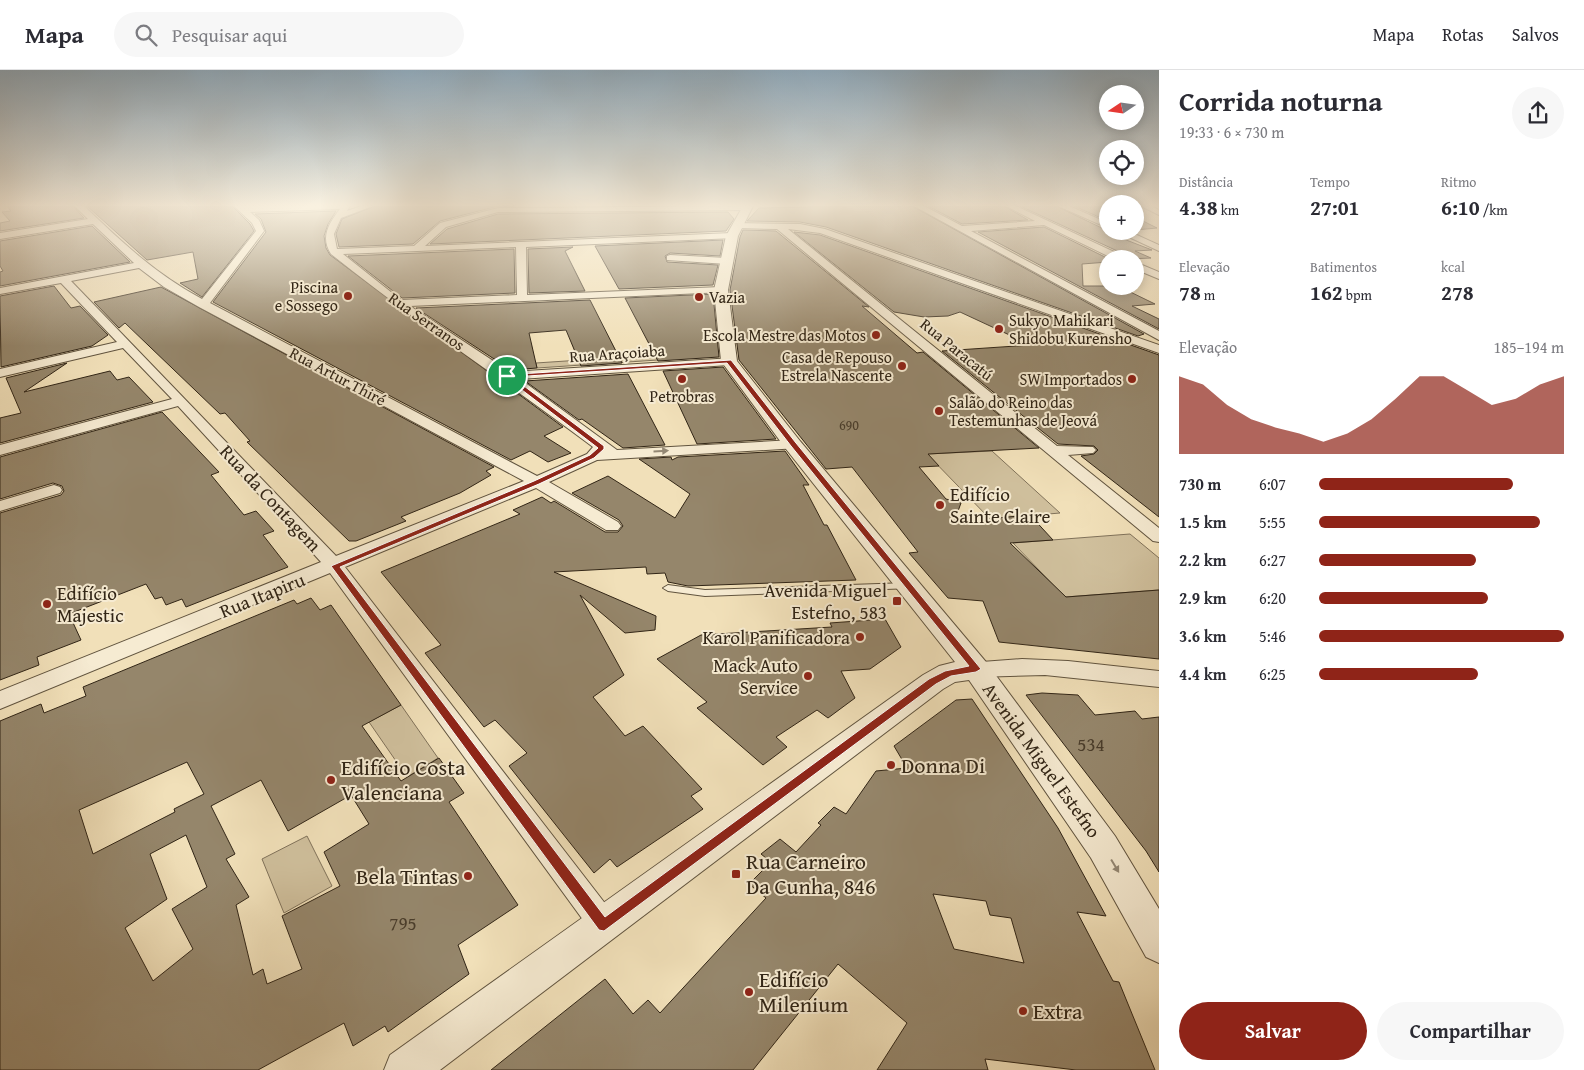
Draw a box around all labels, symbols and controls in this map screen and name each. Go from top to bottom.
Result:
search box [114,12,464,57]
text: Mapa [25,17,84,52]
icon: search [132,21,160,49]
text: Pesquisar aqui [172,21,287,49]
text: Mapa [1373,21,1414,48]
text: Rotas [1442,21,1484,48]
text: Salvos [1512,21,1559,48]
text: Corrida noturna [1179,80,1383,121]
north arrow [1099,85,1144,130]
map controls [1099,85,1144,295]
button: share [1512,87,1564,139]
text: 19:33 · 6 × 730 m [1179,120,1284,144]
button: locate [1099,140,1144,185]
text: Distância [1179,172,1233,192]
text: Tempo [1310,172,1350,192]
text: Ritmo [1441,172,1477,192]
text: 4.38 [1179,192,1218,223]
text: 27:01 [1310,192,1359,223]
text: 6:10 [1441,192,1480,223]
button: + [1099,195,1144,240]
text: km [1218,200,1239,220]
text: /km [1480,200,1508,220]
button: − [1099,250,1144,295]
text: Elevação [1179,257,1230,277]
text: Batimentos [1310,257,1377,277]
text: kcal [1441,257,1465,277]
place label: Piscina e Sossego [275,275,338,317]
text: 78 [1179,277,1201,308]
text: 162 [1310,277,1343,308]
text: 278 [1441,277,1474,308]
place label: Vazia [709,285,746,309]
text: m [1201,285,1215,305]
text: bpm [1343,285,1372,305]
street label: Rua Serranos [384,286,470,356]
marker: Piscina e Sossego [342,290,354,302]
marker: Vazia [693,291,705,303]
place label: Sukyo Mahikari Shidobu Kurensho [1009,308,1132,350]
street label: Rua Paracatú [915,312,999,386]
place label: Escola Mestre das Motos [703,323,866,347]
marker: Sukyo Mahikari Shidobu Kurensho [993,323,1005,335]
marker: Escola Mestre das Motos [870,329,882,341]
text: Elevação [1179,335,1237,359]
text: 185–194 m [1494,335,1564,359]
street label: Rua Araçoiaba [568,338,666,368]
street label: Rua Artur Thiré [285,340,391,412]
place label: Casa de Repouso Estrela Nascente [781,345,892,387]
pin [486,355,528,397]
marker: Casa de Repouso Estrela Nascente [896,360,908,372]
icon: arrive [493,362,521,390]
place label: SW Importados [1019,367,1122,391]
marker: Petrobras [676,373,688,385]
marker: SW Importados [1126,373,1138,385]
place label: Petrobras [650,384,714,408]
place label: Salão do Reino das Testemunhas de Jeová [949,390,1097,432]
marker: Salão do Reino das Testemunhas de Jeová [933,405,945,417]
house number: 690 [839,415,859,435]
street label: Rua da Contagem [214,438,329,558]
one-way arrow [653,447,669,455]
text: 730 m [1179,472,1221,496]
text: 6:07 [1259,472,1286,496]
place label: Edifício Sainte Claire [950,480,1051,530]
marker: Edifício Sainte Claire [934,499,946,511]
text: 1.5 km [1179,510,1226,534]
text: 5:55 [1259,510,1286,534]
text: 2.2 km [1179,548,1226,572]
text: 6:27 [1259,548,1286,572]
street label: Rua Itapiru [215,565,309,625]
place label: Avenida Miguel Estefno, 583 [764,576,887,626]
place label: Edifício Majestic [57,579,124,629]
text: 2.9 km [1179,586,1226,610]
text: 6:20 [1259,586,1286,610]
marker: Avenida Miguel Estefno, 583 [891,595,903,607]
marker: Edifício Majestic [41,598,53,610]
place label: Karol Panificadora [703,623,850,651]
text: 3.6 km [1179,624,1226,648]
text: 5:46 [1259,624,1286,648]
marker: Karol Panificadora [854,631,866,643]
place label: Mack Auto Service [713,651,798,701]
text: 4.4 km [1179,662,1226,686]
text: 6:25 [1259,662,1286,686]
marker: Mack Auto Service [802,670,814,682]
street label: Avenida Miguel Estefno [976,676,1108,844]
house number: 534 [1077,730,1105,758]
place label: Donna Di [901,749,985,781]
place label: Edifício Costa Valenciana [341,751,466,808]
marker: Donna Di [885,759,897,771]
marker: Edifício Costa Valenciana [325,774,337,786]
place label: Rua Carneiro Da Cunha, 846 [746,845,876,902]
place label: Bela Tintas [356,860,458,892]
one-way arrow [1110,860,1119,873]
marker: Rua Carneiro Da Cunha, 846 [730,868,742,880]
marker: Bela Tintas [462,870,474,882]
house number: 795 [389,909,417,937]
place label: Edifício Milenium [759,963,848,1020]
marker: Edifício Milenium [743,986,755,998]
place label: Extra [1033,995,1083,1027]
button: Salvar [1179,1002,1367,1060]
button: Compartilhar [1377,1002,1564,1060]
marker: Extra [1017,1005,1029,1017]

